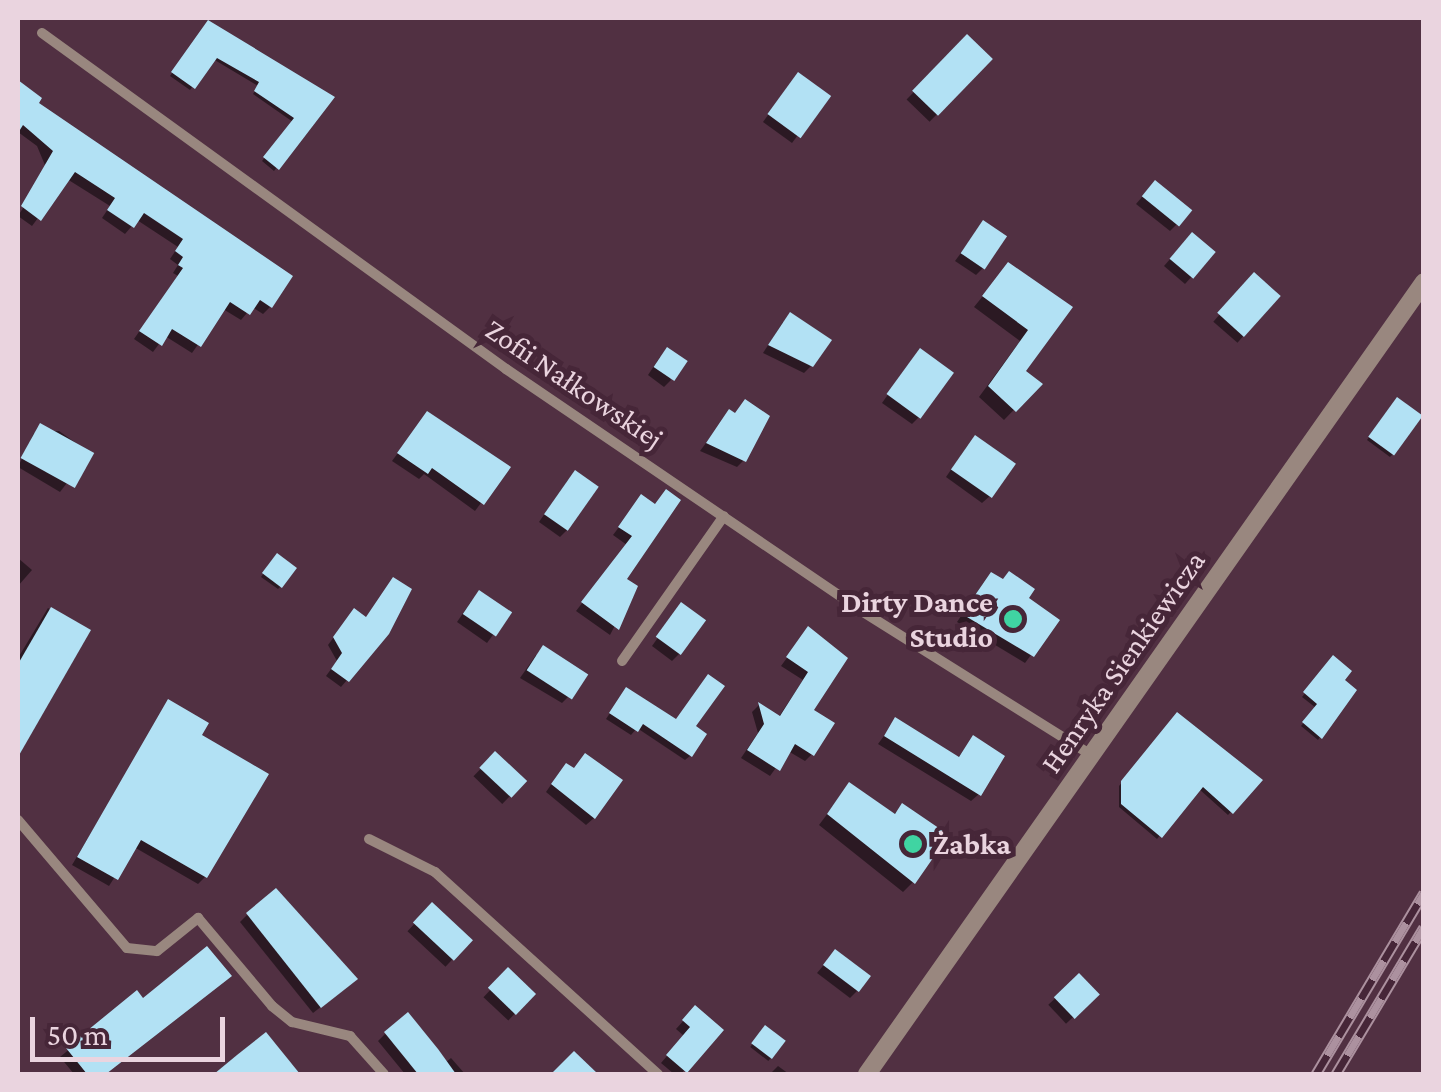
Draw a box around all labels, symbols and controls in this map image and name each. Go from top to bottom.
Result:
street label: Zofii Nałkowskiej [478,311,670,457]
street label: Henryka Sienkiewicza [1033,544,1213,780]
place label: Dirty Dance Studio [841,584,993,654]
marker: Dirty Dance Studio [1002,608,1024,630]
place label: Żabka [933,826,1011,862]
marker: Żabka [902,833,924,855]
scale bar [35,997,230,1059]
text: 50 m [47,1018,108,1051]

